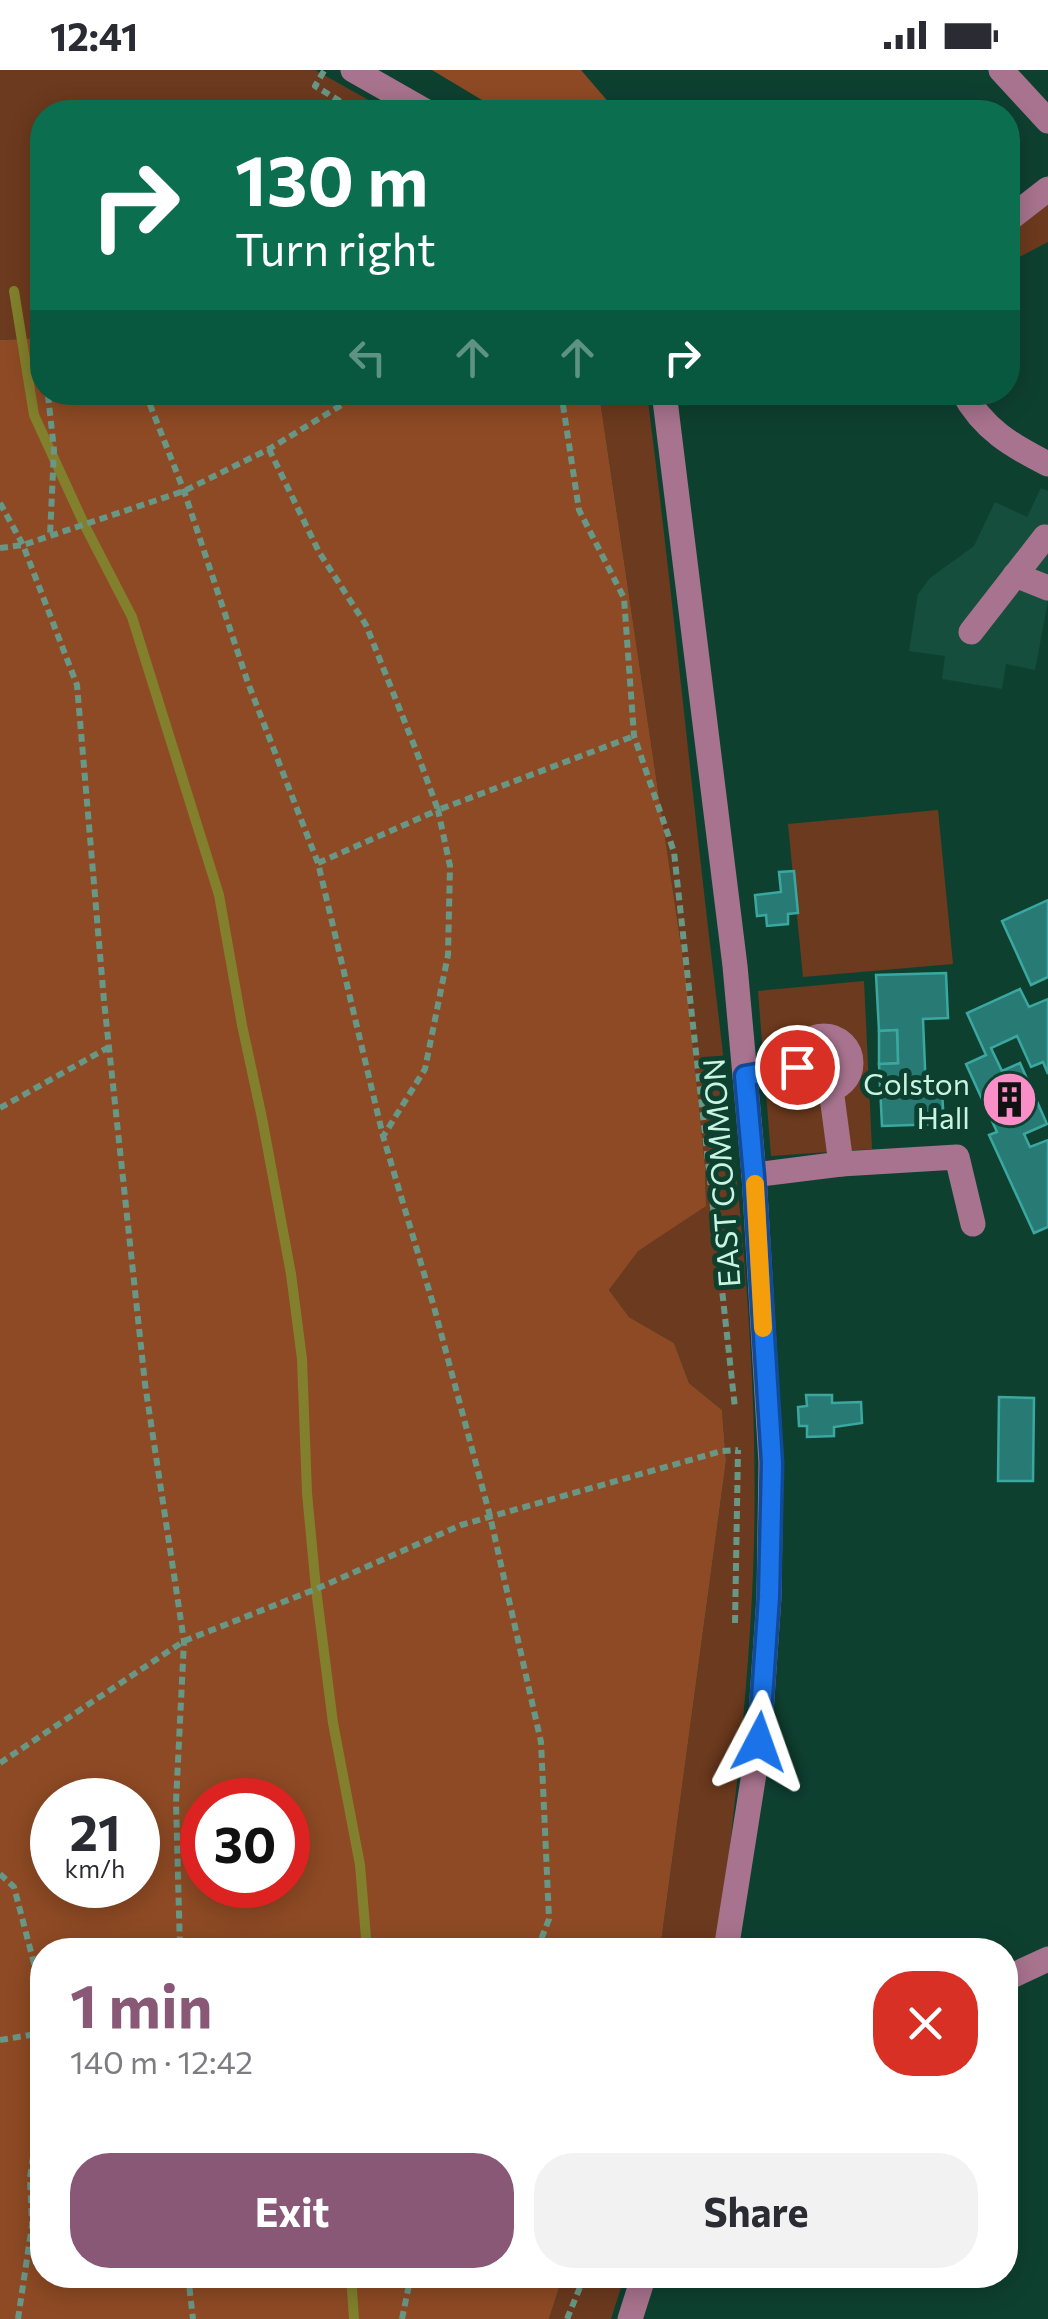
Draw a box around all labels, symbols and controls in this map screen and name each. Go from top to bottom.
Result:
text: 12:41 [50,12,138,59]
text: 130 m [235,135,428,220]
icon: right [70,140,200,270]
text: Turn right [235,220,436,275]
icon: left [340,330,395,385]
icon: ahead [445,330,500,385]
icon: ahead [550,330,605,385]
icon: right [655,330,710,385]
pin [755,1025,840,1110]
icon: arrive [770,1040,825,1095]
street label: EAST COMMON [694,1057,746,1289]
place label: Colston Hall [863,1064,970,1135]
building icon: Colston Hall [979,1069,1039,1129]
position arrow [707,1690,811,1794]
speed limit sign: 30 [180,1778,310,1908]
text: 21 [69,1800,121,1861]
text: km/h [65,1853,125,1883]
text: 1 min [70,1967,212,2040]
button: close [873,1971,978,2076]
text: 140 m · 12:42 [70,2041,253,2081]
button: Exit [70,2153,514,2268]
button: Share [534,2153,978,2268]

